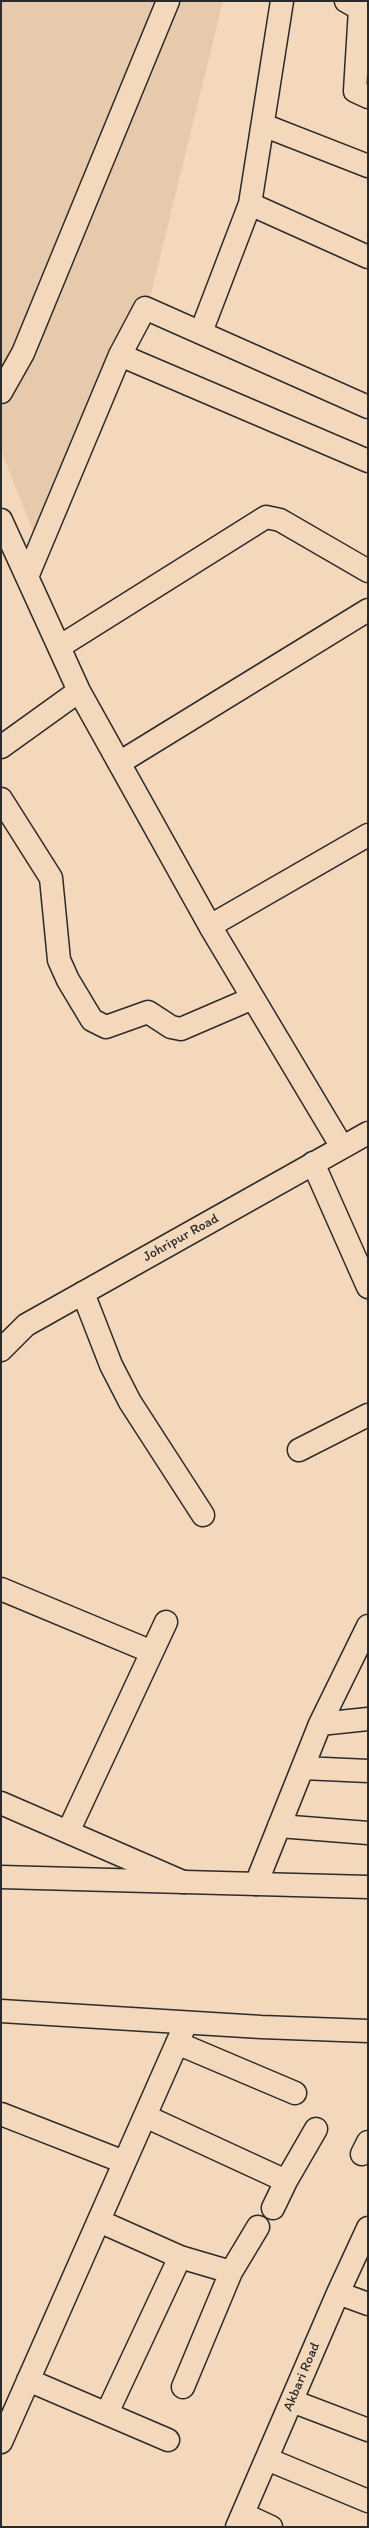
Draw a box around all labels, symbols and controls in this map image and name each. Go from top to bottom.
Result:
street label: Johripur Road [140,1210,222,1266]
street label: Akbari Road [280,2340,324,2414]

